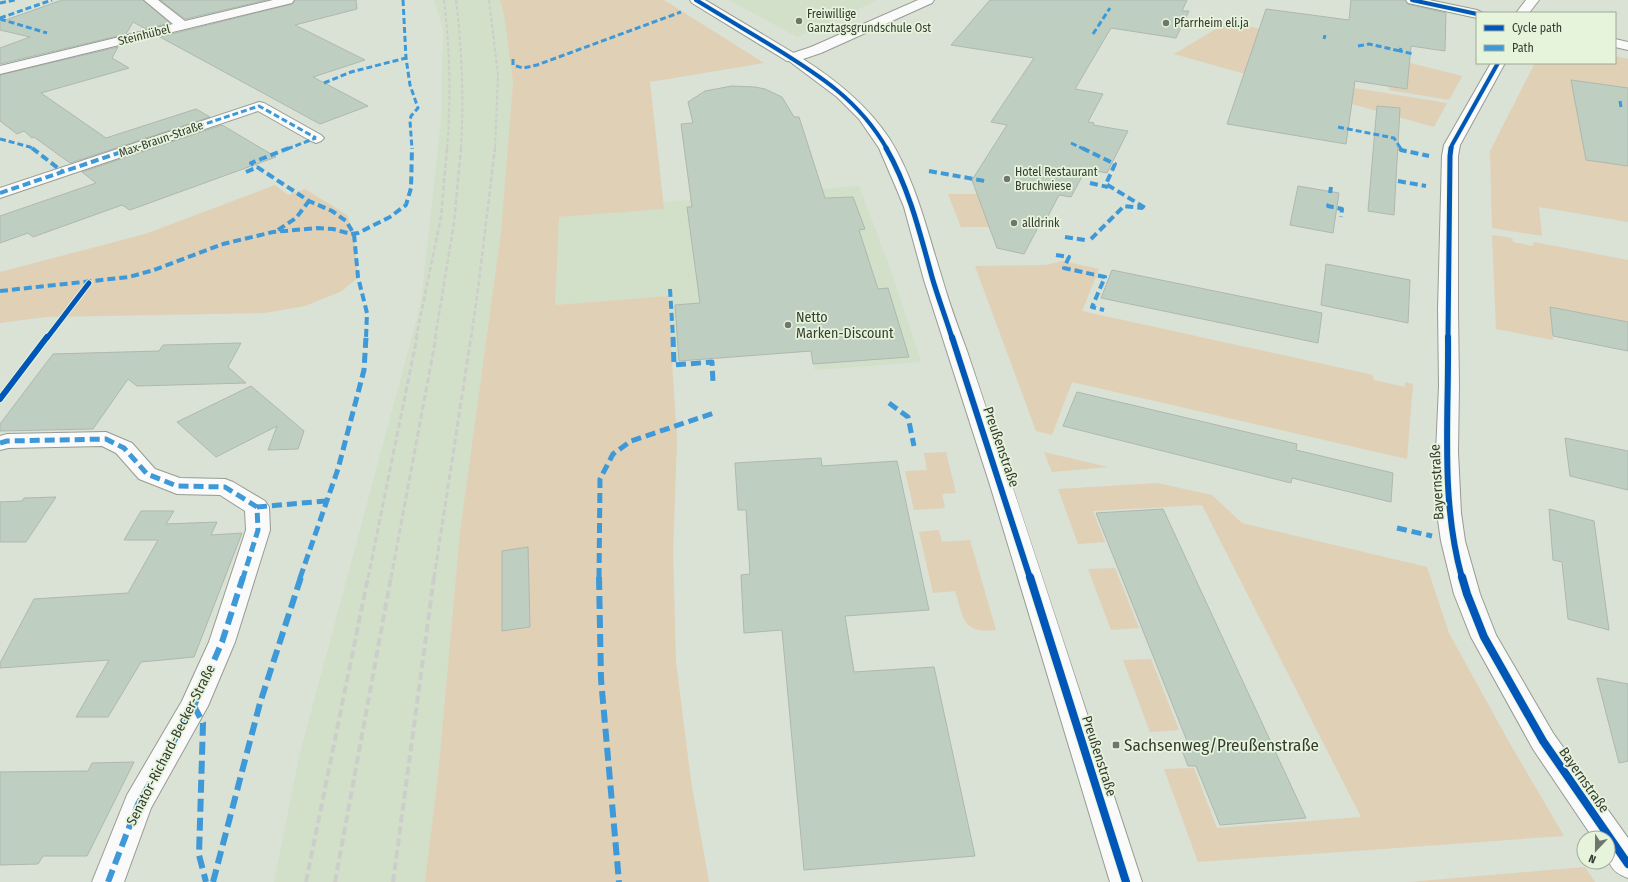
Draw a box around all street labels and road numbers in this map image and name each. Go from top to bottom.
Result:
street label: Steinhübel [117,22,171,48]
street label: Max-Braun-Straße [117,118,205,160]
street label: Preußenstraße [979,405,1023,489]
street label: Bayernstraße [1427,444,1447,520]
street label: Senator-Richard-Becker-Straße [123,662,219,828]
street label: Preußenstraße [1078,714,1120,799]
street label: Bayernstraße [1555,744,1613,816]

